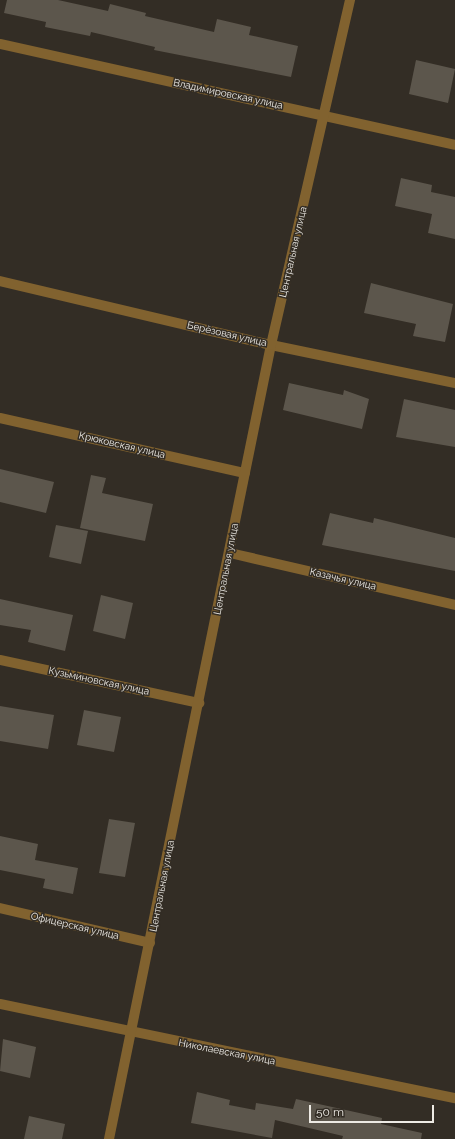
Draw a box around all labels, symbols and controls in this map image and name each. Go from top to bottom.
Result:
street label: Владимировская улица [172,76,284,112]
street label: Центральная улица [277,205,309,299]
street label: Берёзовая улица [186,319,268,349]
street label: Крюковская улица [77,429,167,461]
street label: Центральная улица [211,522,241,616]
street label: Казачья улица [309,566,377,592]
street label: Кузьминовская улица [47,664,151,698]
street label: Центральная улица [147,839,177,933]
street label: Офицерская улица [30,910,120,942]
street label: Николаевская улица [177,1037,277,1067]
scale bar [311,1097,436,1123]
text: 50 m [316,1105,344,1119]

